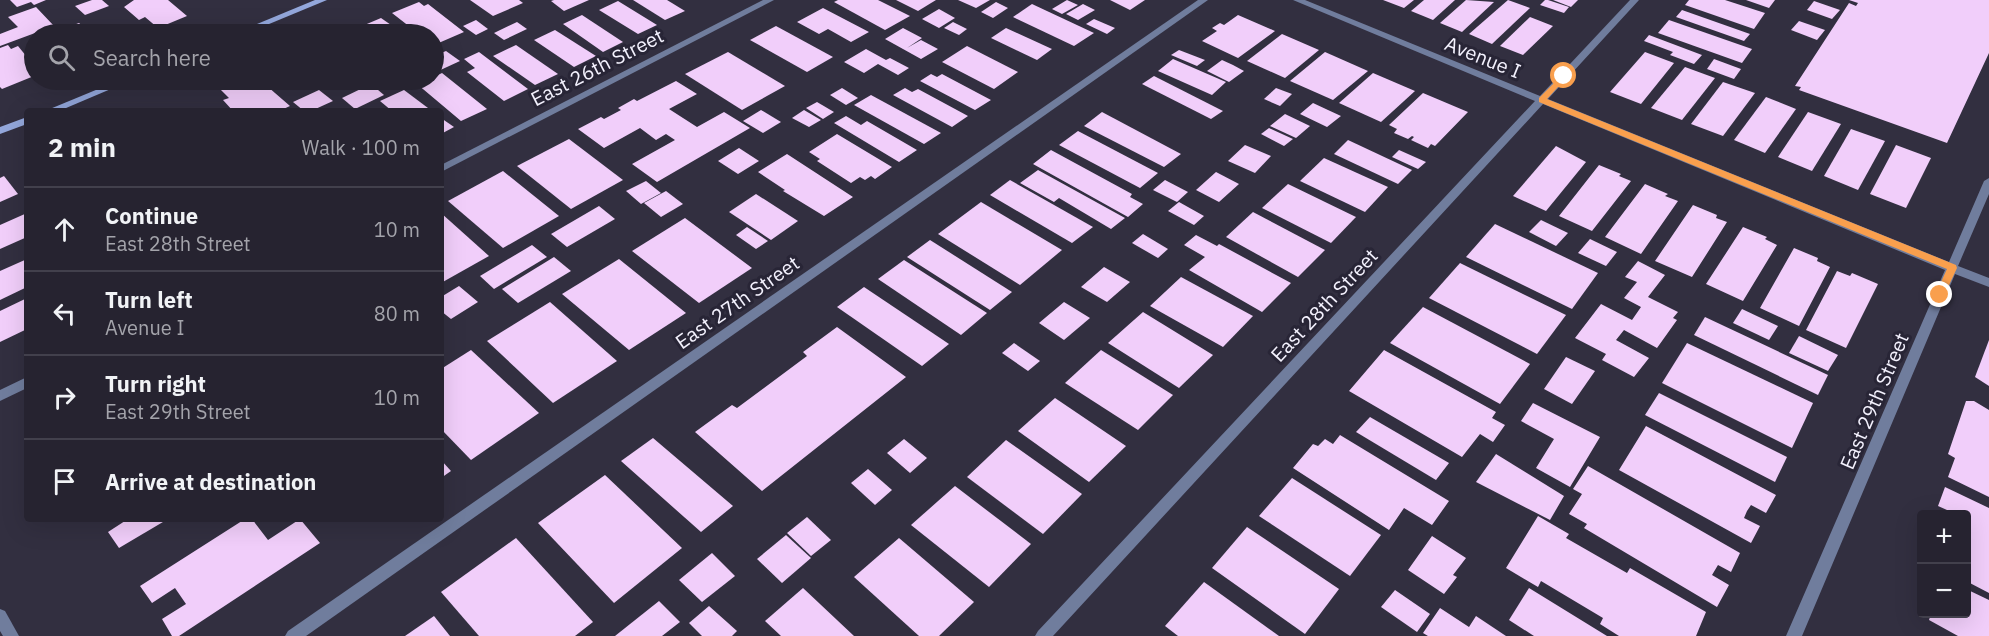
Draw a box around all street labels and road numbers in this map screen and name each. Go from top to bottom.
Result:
street label: East 26th Street [526,22,668,112]
street label: Avenue I [1441,30,1525,84]
street label: East 28th Street [1264,243,1384,367]
street label: East 27th Street [670,249,804,355]
street label: East 29th Street [1833,329,1915,473]

